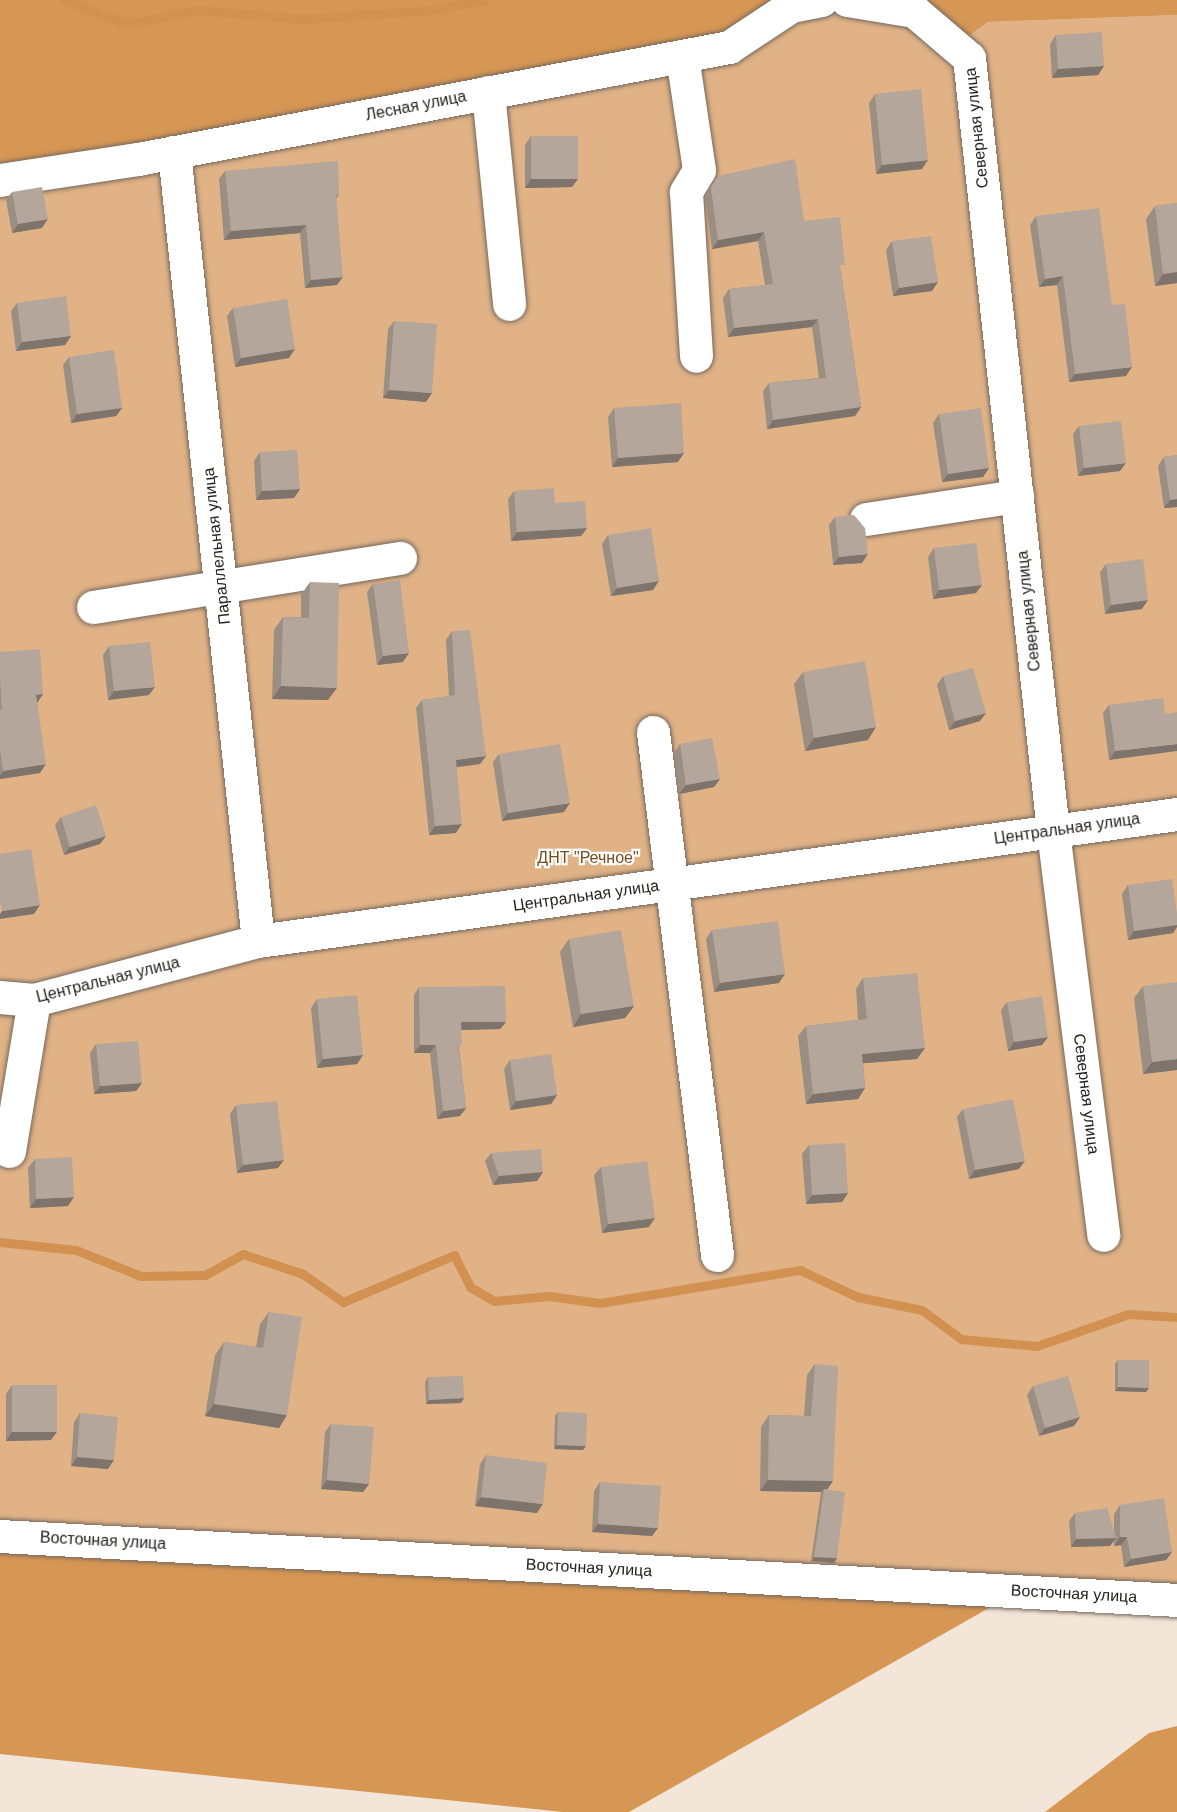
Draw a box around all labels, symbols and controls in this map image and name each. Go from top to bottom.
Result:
street label: Северная улица [961,67,993,189]
street label: Лесная улица [364,87,468,125]
street label: Параллельная улица [199,467,235,625]
street label: Северная улица [1013,550,1045,672]
street label: Центральная улица [993,809,1141,849]
park label: ДНТ "Речное" [537,848,639,868]
street label: Центральная улица [512,876,660,916]
street label: Центральная улица [34,953,182,1007]
street label: Северная улица [1069,1033,1103,1155]
street label: Восточная улица [39,1528,167,1554]
street label: Восточная улица [525,1555,653,1581]
street label: Восточная улица [1010,1581,1138,1607]

